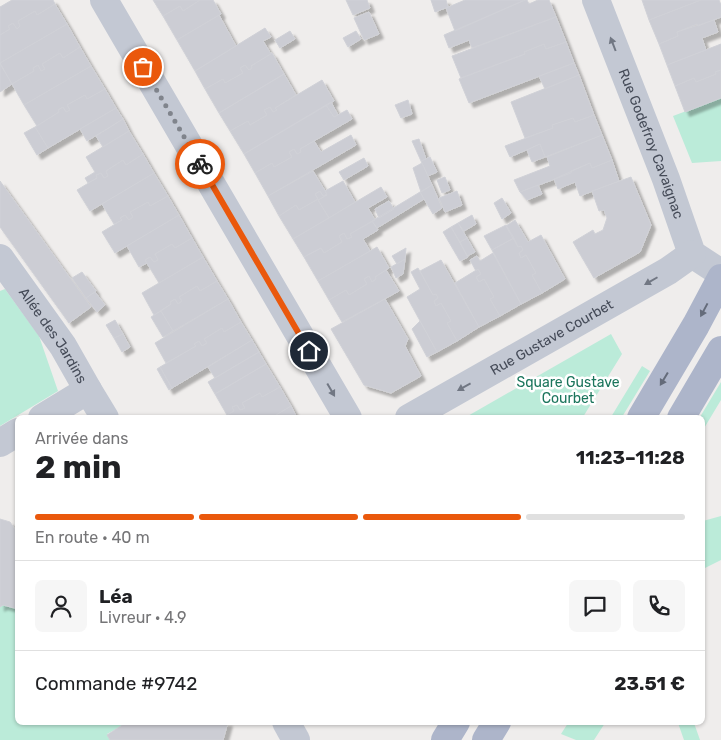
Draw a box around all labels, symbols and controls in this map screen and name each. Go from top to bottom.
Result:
one-way arrow [609,37,617,51]
pin [122,46,164,88]
icon: bag [129,53,157,81]
street label: Rue Godefroy Cavaignac [615,66,687,222]
courier [175,139,225,189]
icon: bike [186,150,214,178]
one-way arrow [644,277,659,285]
street label: Allée des Jardins [15,285,90,386]
street label: Rue Gustave Courbet [487,296,617,379]
one-way arrow [700,302,708,317]
pin [288,330,330,372]
icon: home [295,337,323,365]
one-way arrow [659,373,668,386]
park label: Square Gustave Courbet [516,374,620,407]
one-way arrow [457,382,471,391]
one-way arrow [327,383,336,396]
text: Arrivée dans [35,429,128,448]
text: 11:23–11:28 [576,446,685,469]
text: 2 min [35,448,122,486]
text: En route · 40 m [35,528,150,547]
button: person [35,580,87,632]
button: chat [569,580,621,632]
button: phone [633,580,685,632]
text: Léa [99,585,133,608]
text: Livreur · 4.9 [99,608,187,627]
text: Commande #9742 [35,672,198,695]
text: 23.51 € [614,672,685,695]

